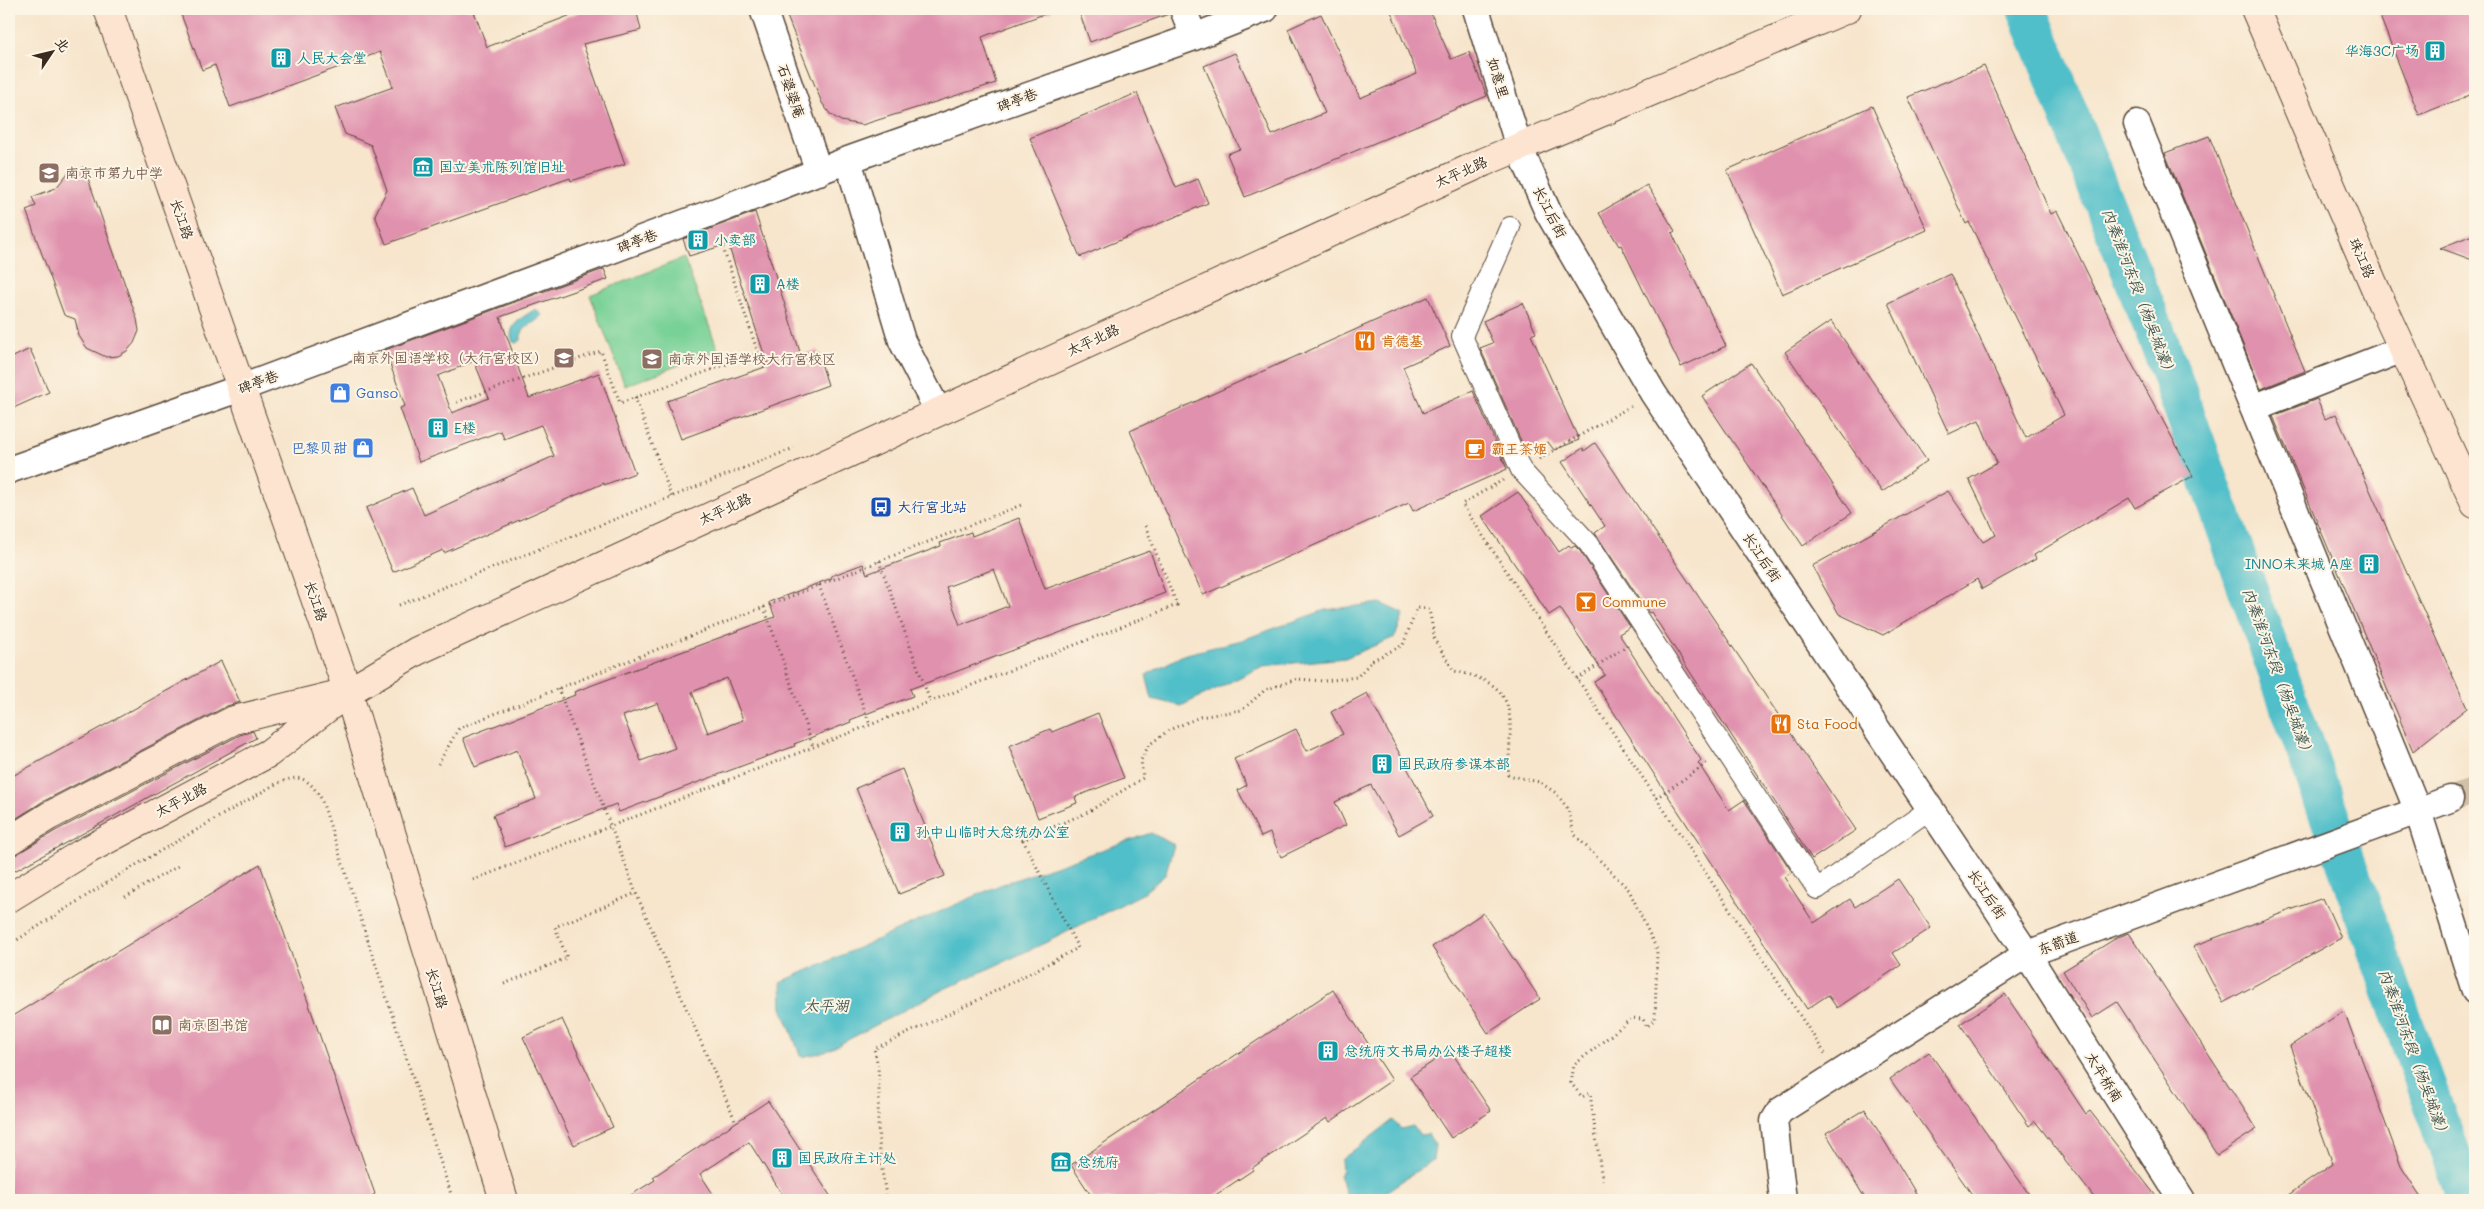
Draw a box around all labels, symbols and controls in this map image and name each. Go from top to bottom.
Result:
north arrow [28,28,78,78]
text: 北 [51,33,75,55]
building icon: 华海3C广场 [2423,39,2447,63]
place label: 华海3C广场 [2345,41,2419,60]
building icon: 人民大会堂 [269,46,293,70]
place label: 人民大会堂 [297,48,367,67]
street label: 如意里 [1483,55,1514,101]
street label: 石婆婆庵 [773,61,810,120]
street label: 碑亭巷 [994,83,1041,116]
street label: 太平北路 [1431,151,1490,192]
museum icon: 国立美术陈列馆旧址 [411,155,435,179]
place label: 国立美术陈列馆旧址 [439,157,565,176]
school or university icon: 南京市第九中学 [37,161,61,185]
place label: 南京市第九中学 [65,163,163,182]
street label: 长江后街 [1529,183,1572,241]
street label: 长江路 [167,196,198,242]
water label: 内秦淮河东段（杨吴城濠） [2098,205,2182,380]
street label: 碑亭巷 [614,224,661,257]
building icon: 小卖部 [686,228,710,252]
place label: 小卖部 [714,230,756,249]
street label: 珠江路 [2346,235,2379,281]
building icon: A楼 [748,272,772,296]
place label: A楼 [776,274,800,293]
street label: 太平北路 [1063,319,1122,360]
restaurant icon: 肯德基 [1353,329,1377,353]
place label: 肯德基 [1381,331,1423,350]
school or university icon: 南京外国语学校（大行宫校区） [552,346,576,370]
school or university icon: 南京外国语学校大行宫校区 [640,347,664,371]
place label: 南京外国语学校（大行宫校区） [352,348,548,367]
place label: 南京外国语学校大行宫校区 [668,349,836,368]
street label: 碑亭巷 [235,365,282,398]
shop icon: Ganso [328,381,352,405]
place label: Ganso [356,383,398,402]
building icon: E楼 [426,416,450,440]
place label: E楼 [454,418,476,437]
shop icon: 巴黎贝甜 [351,436,375,460]
cafe icon: 霸王茶姬 [1463,437,1487,461]
place label: 巴黎贝甜 [291,438,347,457]
place label: 霸王茶姬 [1491,439,1547,458]
street label: 太平北路 [695,488,754,529]
bus stop icon: 大行宫北站 [869,495,893,519]
place label: 大行宫北站 [897,497,967,516]
street label: 长江后街 [1739,528,1786,585]
building icon: INNO未来城 A座 [2357,552,2381,576]
place label: INNO未来城 A座 [2245,554,2353,573]
street label: 长江路 [301,578,332,624]
water label: 内秦淮河东段（杨吴城濠） [2239,585,2319,761]
bar icon: Commune [1574,590,1598,614]
place label: Commune [1602,592,1667,611]
restaurant icon: Sta Food [1769,712,1793,736]
place label: Sta Food [1797,714,1858,733]
building icon: 国民政府参谋本部 [1370,752,1394,776]
place label: 国民政府参谋本部 [1398,754,1510,773]
street label: 太平北路 [152,778,210,821]
building icon: 孙中山临时大总统办公室 [888,820,912,844]
place label: 孙中山临时大总统办公室 [916,822,1070,841]
street label: 长江后街 [1964,865,2011,922]
street label: 东箭道 [2035,926,2081,959]
street label: 长江路 [422,965,453,1011]
water label: 内秦淮河东段（杨吴城濠） [2375,966,2455,1142]
water label: 太平湖 [803,995,850,1015]
library icon: 南京图书馆 [150,1013,174,1037]
place label: 南京图书馆 [178,1015,248,1034]
building icon: 总统府文书局办公楼子超楼 [1316,1039,1340,1063]
place label: 总统府文书局办公楼子超楼 [1344,1041,1512,1060]
street label: 太平桥南 [2082,1048,2127,1106]
building icon: 国民政府主计处 [770,1146,794,1170]
place label: 国民政府主计处 [798,1148,896,1167]
museum icon: 总统府 [1049,1150,1073,1174]
place label: 总统府 [1077,1152,1119,1171]

